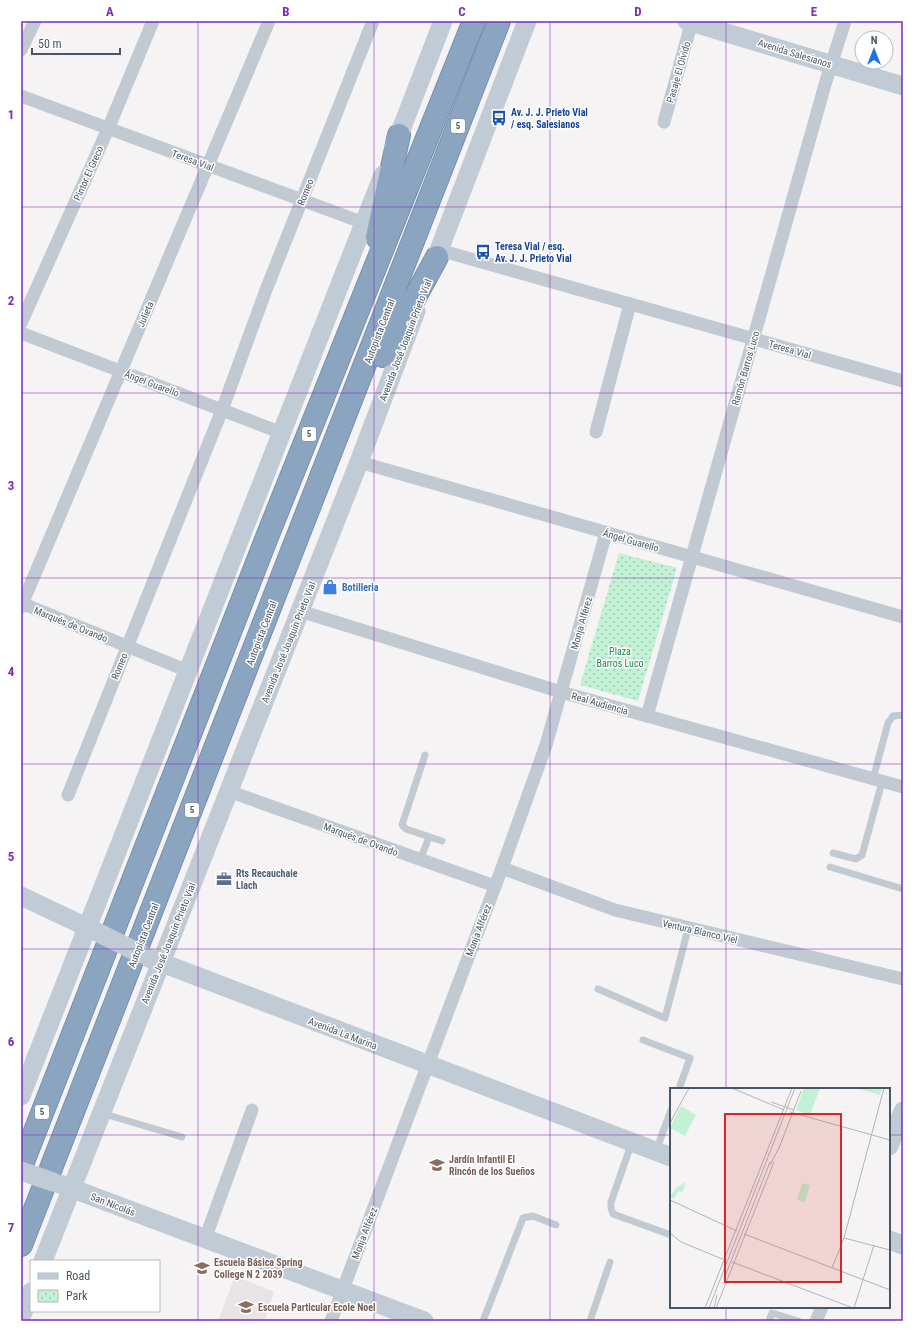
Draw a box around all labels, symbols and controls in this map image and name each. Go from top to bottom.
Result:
text: A [106,4,114,19]
text: B [282,4,290,19]
text: C [458,4,466,19]
text: D [634,4,642,19]
text: E [811,4,818,19]
scale bar [32,30,120,56]
north arrow [854,30,894,70]
text: N [871,34,878,47]
text: 50 m [38,37,62,51]
street label: Avenida Salesianos [757,37,834,70]
street label: Pasaje El Olvido [664,40,692,104]
text: 1 [8,107,14,122]
place label: Av. J. J. Prieto Vial / esq. Salesianos [511,107,588,130]
bus stop icon: Av. J. J. Prieto Vial / esq. Salesianos [490,109,508,127]
road number: 5 [451,119,465,133]
street label: Pintor El Greco [72,144,105,202]
street label: Teresa Vial [170,148,215,173]
street label: Romeo [295,177,316,207]
place label: Teresa Vial / esq. Av. J. J. Prieto Vial [495,241,572,264]
bus stop icon: Teresa Vial / esq. Av. J. J. Prieto Vial [474,243,492,261]
street label: Avenida José Joaquín Prieto Vial [377,278,434,403]
text: 2 [8,293,15,308]
street label: Autopista Central [362,297,397,365]
street label: Julieta [135,300,156,329]
street label: Ramón Barros Luco [730,330,761,407]
street label: Teresa Vial [767,338,812,361]
street label: Ángel Guarello [123,367,181,399]
road number: 5 [302,427,316,441]
text: 3 [8,478,14,493]
street label: Ángel Guarello [602,526,660,554]
shop icon: Botilleria [321,578,339,596]
street label: Avenida José Joaquín Prieto Vial [259,580,318,704]
place label: Botilleria [342,582,379,593]
street label: Monja Alférez [569,595,594,651]
street label: Autopista Central [244,599,279,667]
street label: Marqués de Ovando [32,605,109,644]
park label: Plaza Barros Luco [596,646,644,669]
street label: Romeo [109,651,130,681]
text: 4 [8,664,15,679]
street label: Real Audiencia [570,690,630,717]
road number: 5 [185,803,199,817]
street label: Marqués de Ovando [322,821,400,858]
text: 5 [8,849,15,864]
place label: Rts Recauchaie Llach [236,868,298,891]
office icon: Rts Recauchaie Llach [215,870,233,888]
street label: Avenida José Joaquín Prieto Vial [139,881,198,1005]
street label: Autopista Central [126,901,161,969]
street label: Monja Alférez [464,903,493,958]
street label: Ventura Blanco Viel [661,917,739,945]
street label: Avenida La Marina [307,1015,379,1052]
text: 6 [8,1034,15,1049]
inset map [670,1088,890,1308]
road number: 5 [35,1105,49,1119]
place label: Jardín Infantil El Rincón de los Sueños [449,1154,535,1177]
school or university icon: Jardín Infantil El Rincón de los Sueños [428,1156,446,1174]
street label: San Nicolás [89,1191,137,1218]
street label: Monja Alférez [350,1206,379,1261]
text: 7 [8,1220,15,1235]
place label: Escuela Básica Spring College N 2 2039 [214,1257,302,1280]
school or university icon: Escuela Básica Spring College N 2 2039 [193,1259,211,1277]
legend [30,1260,160,1312]
text: Road [66,1269,90,1283]
text: Park [66,1289,88,1303]
school or university icon: Escuela Particular Ecole Noel [237,1298,255,1316]
place label: Escuela Particular Ecole Noel [258,1302,376,1313]

